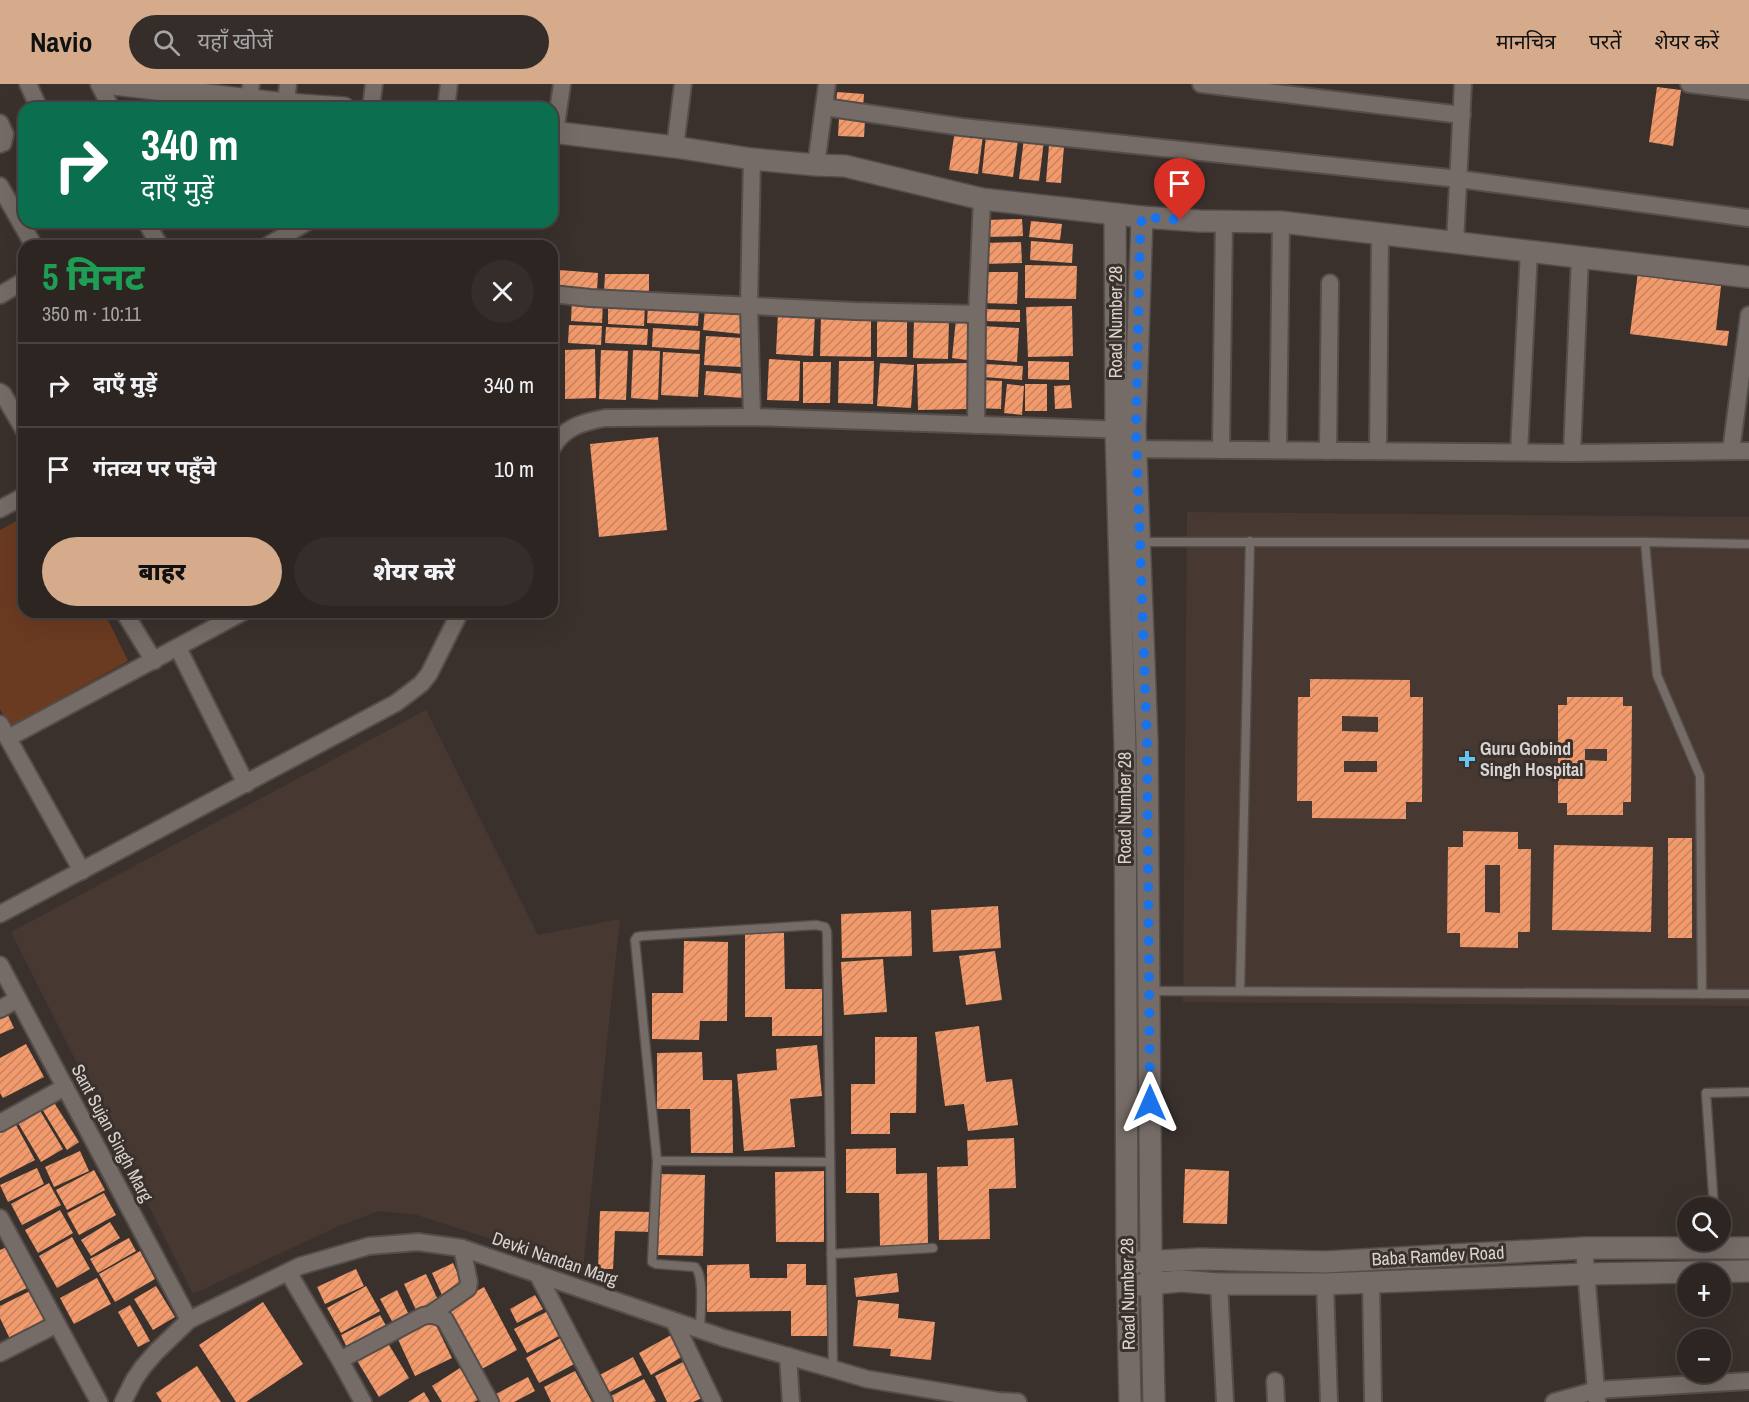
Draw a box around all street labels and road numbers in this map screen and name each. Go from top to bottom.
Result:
street label: Road Number 28 [1103,266,1128,378]
street label: Road Number 28 [1112,752,1137,864]
street label: Sant Sujan Singh Marg [66,1060,160,1207]
street label: Devki Nandan Marg [489,1225,622,1292]
street label: Road Number 28 [1114,1238,1141,1350]
street label: Baba Ramdev Road [1371,1240,1505,1271]

